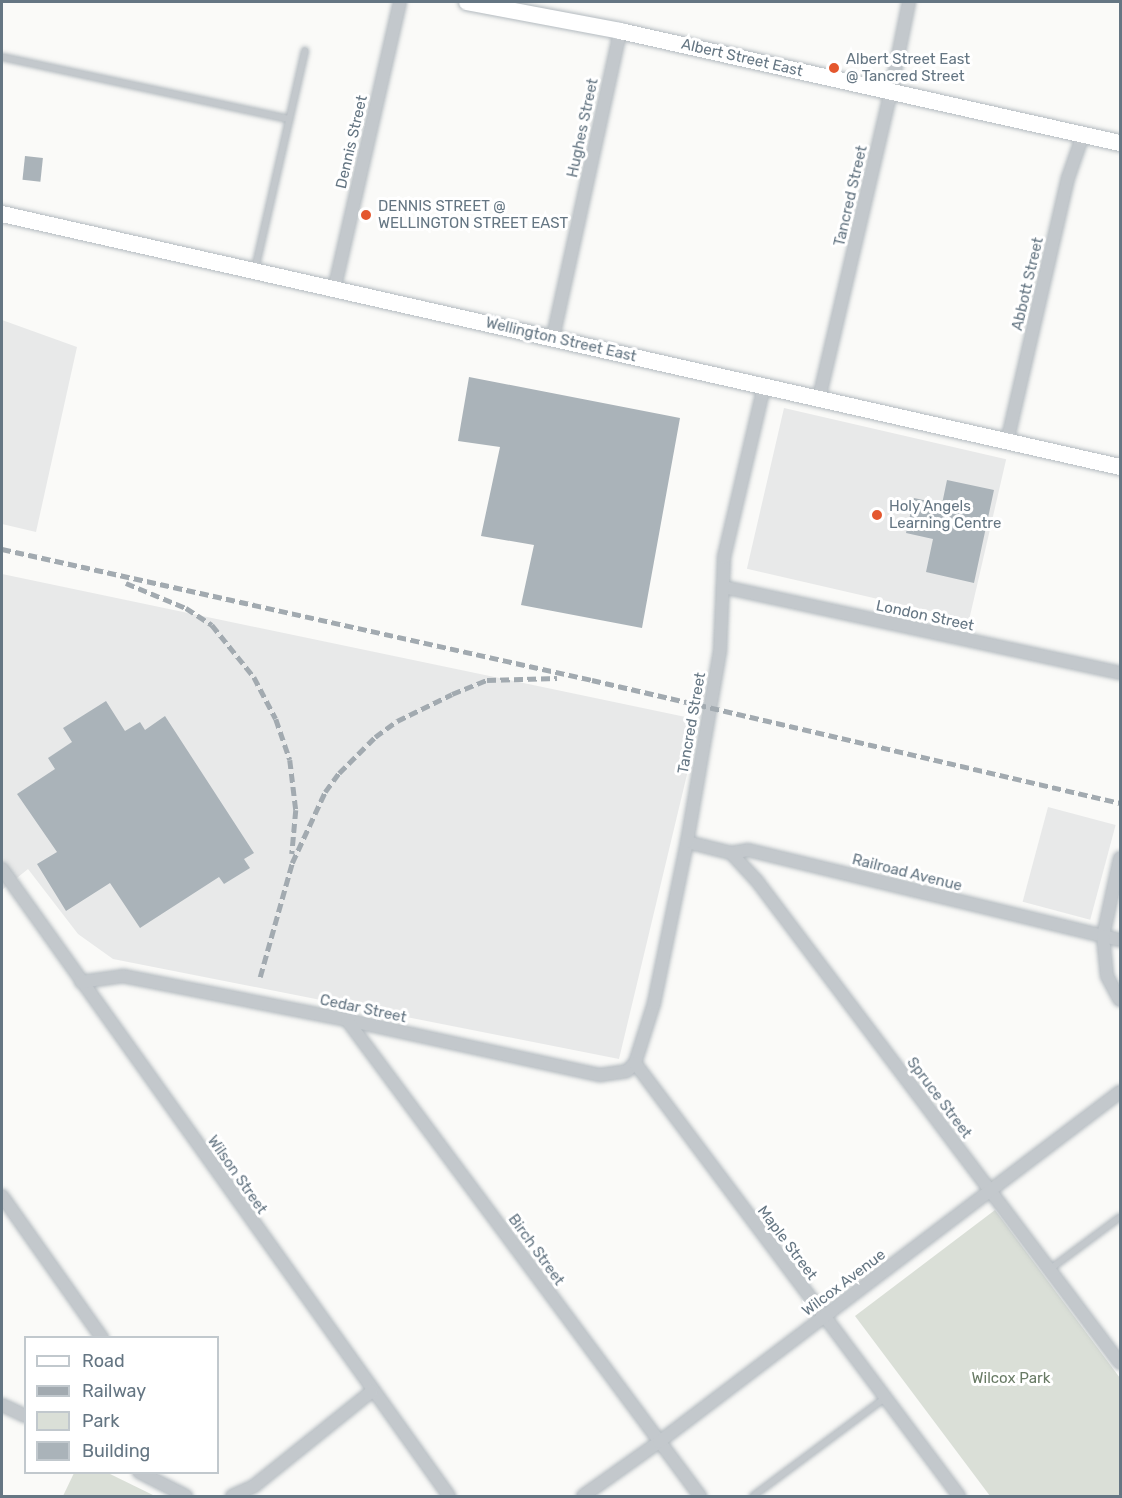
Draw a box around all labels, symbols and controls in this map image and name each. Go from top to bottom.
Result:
street label: Albert Street East [679,35,805,81]
place label: Albert Street East @ Tancred Street [846,50,970,85]
marker: Albert Street East @ Tancred Street [827,61,841,75]
street label: Hughes Street [564,77,602,179]
street label: Dennis Street [333,94,371,190]
street label: Tancred Street [831,144,871,248]
place label: DENNIS STREET @ WELLINGTON STREET EAST [378,197,568,232]
marker: DENNIS STREET @ WELLINGTON STREET EAST [359,208,373,222]
street label: Abbott Street [1009,236,1047,332]
street label: Wellington Street East [484,314,638,366]
place label: Holy Angels Learning Centre [889,497,1001,532]
marker: Holy Angels Learning Centre [870,508,884,522]
street label: London Street [874,597,976,635]
street label: Tancred Street [674,671,710,775]
street label: Railroad Avenue [850,851,964,895]
street label: Cedar Street [318,991,408,1027]
street label: Spruce Street [903,1054,975,1142]
street label: Wilson Street [203,1132,271,1218]
street label: Maple Street [753,1202,821,1284]
street label: Birch Street [504,1211,568,1289]
street label: Wilcox Avenue [799,1246,889,1320]
legend [24,1336,219,1474]
text: Road [82,1350,125,1372]
park label: Wilcox Park [972,1370,1050,1388]
text: Railway [82,1380,146,1402]
text: Park [82,1410,119,1432]
text: Building [82,1440,150,1462]

